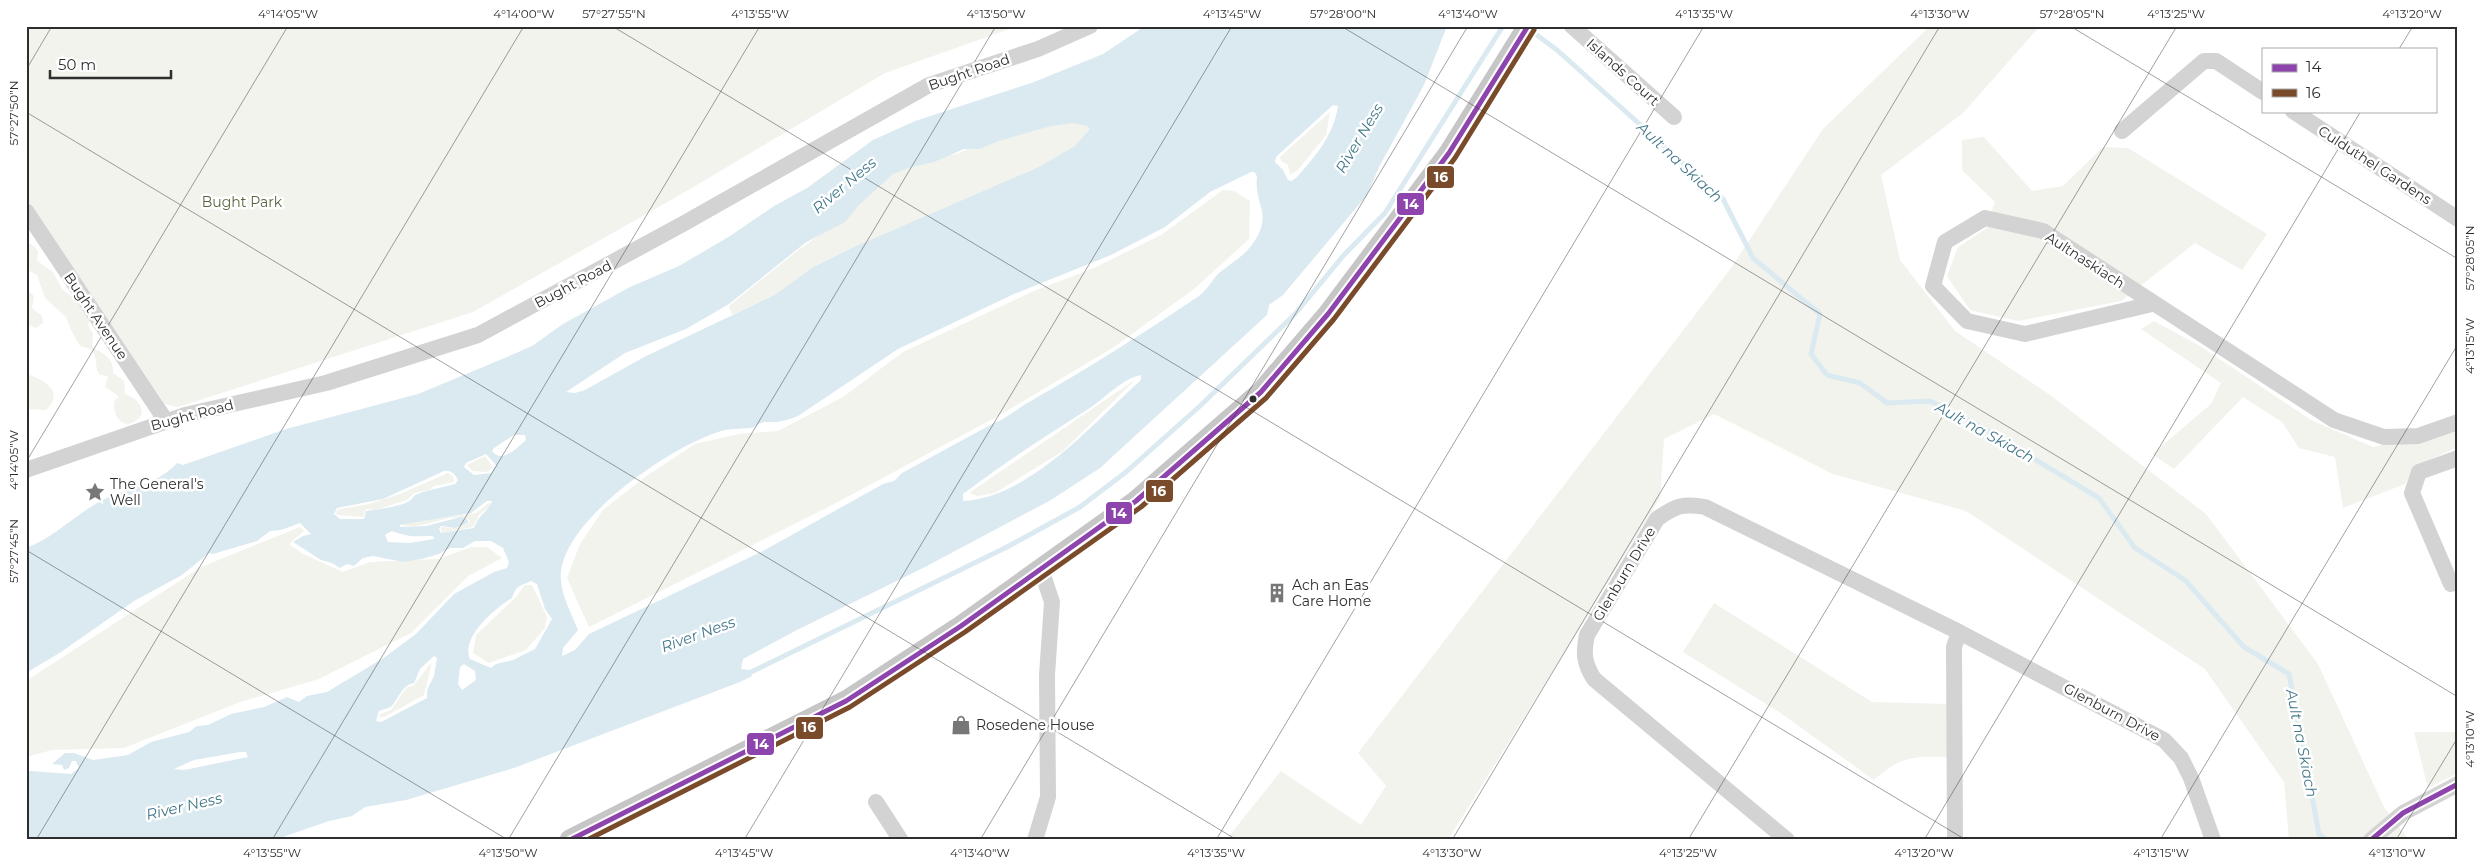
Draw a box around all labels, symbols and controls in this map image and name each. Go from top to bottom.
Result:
text: 4°14'05"W [258,6,318,21]
text: 4°14'00"W [493,6,555,21]
text: 57°27'55"N [582,6,646,21]
text: 4°13'55"W [731,6,789,21]
text: 4°13'50"W [966,6,1026,21]
text: 4°13'45"W [1203,6,1261,21]
text: 57°28'00"N [1310,6,1376,21]
text: 4°13'40"W [1438,6,1498,21]
text: 4°13'35"W [1675,6,1733,21]
text: 4°13'30"W [1910,6,1970,21]
text: 57°28'05"N [2039,6,2105,21]
text: 4°13'25"W [2147,6,2205,21]
text: 4°13'20"W [2382,6,2442,21]
street label: Islands Court [1583,35,1663,110]
scale bar [50,48,171,80]
legend [2262,48,2436,112]
street label: Bught Road [926,50,1012,94]
text: 50 m [58,55,96,74]
text: 14 [2306,57,2321,76]
text: 57°27'50"N [6,81,21,145]
text: 16 [2306,83,2321,102]
water label: River Ness [1331,99,1387,176]
water label: Ault na Skiach [1633,117,1727,206]
street label: Culduthel Gardens [2315,122,2435,208]
water label: River Ness [808,152,880,217]
line badge: 16 [1426,165,1455,189]
text: 16 [1434,168,1448,186]
line badge: 14 [1396,192,1425,216]
park label: Bught Park [202,193,283,211]
text: 14 [1403,195,1419,213]
text: 57°28'05"N [2462,225,2477,291]
street label: Aultnaskiach [2042,228,2128,292]
street label: Bught Road [531,256,615,312]
street label: Bught Avenue [60,269,132,363]
text: 4°13'15"W [2462,318,2477,374]
unlabelled marker [1248,394,1258,404]
street label: Bught Road [149,395,235,435]
water label: Ault na Skiach [1931,397,2038,467]
text: 4°14'05"W [6,430,21,490]
place label: The General's Well [110,475,204,509]
line badge: 16 [1145,479,1174,503]
place icon: The General's Well [84,481,106,503]
text: 16 [1152,482,1166,500]
line badge: 14 [1105,501,1133,525]
text: 14 [1111,504,1127,522]
text: 57°27'45"N [6,519,21,583]
street label: Glenburn Drive [1589,524,1659,624]
place label: Ach an Eas Care Home [1292,576,1371,610]
building icon: Ach an Eas Care Home [1266,582,1288,604]
water label: River Ness [658,612,738,656]
street label: Glenburn Drive [2061,679,2163,745]
water label: Ault na Skiach [2282,686,2322,799]
text: 4°13'10"W [2462,710,2477,768]
shop icon: Rosedene House [950,714,972,736]
line badge: 16 [795,716,824,740]
place label: Rosedene House [976,716,1095,734]
text: 16 [802,718,816,736]
line badge: 14 [746,732,775,756]
text: 14 [753,735,769,753]
water label: River Ness [144,788,225,824]
text: 4°13'55"W [243,845,301,860]
text: 4°13'50"W [478,845,538,860]
text: 4°13'45"W [715,845,773,860]
text: 4°13'40"W [950,845,1010,860]
text: 4°13'35"W [1187,845,1245,860]
text: 4°13'30"W [1422,845,1482,860]
text: 4°13'25"W [1659,845,1717,860]
text: 4°13'20"W [1894,845,1954,860]
text: 4°13'15"W [2133,845,2189,860]
text: 4°13'10"W [2368,845,2426,860]

